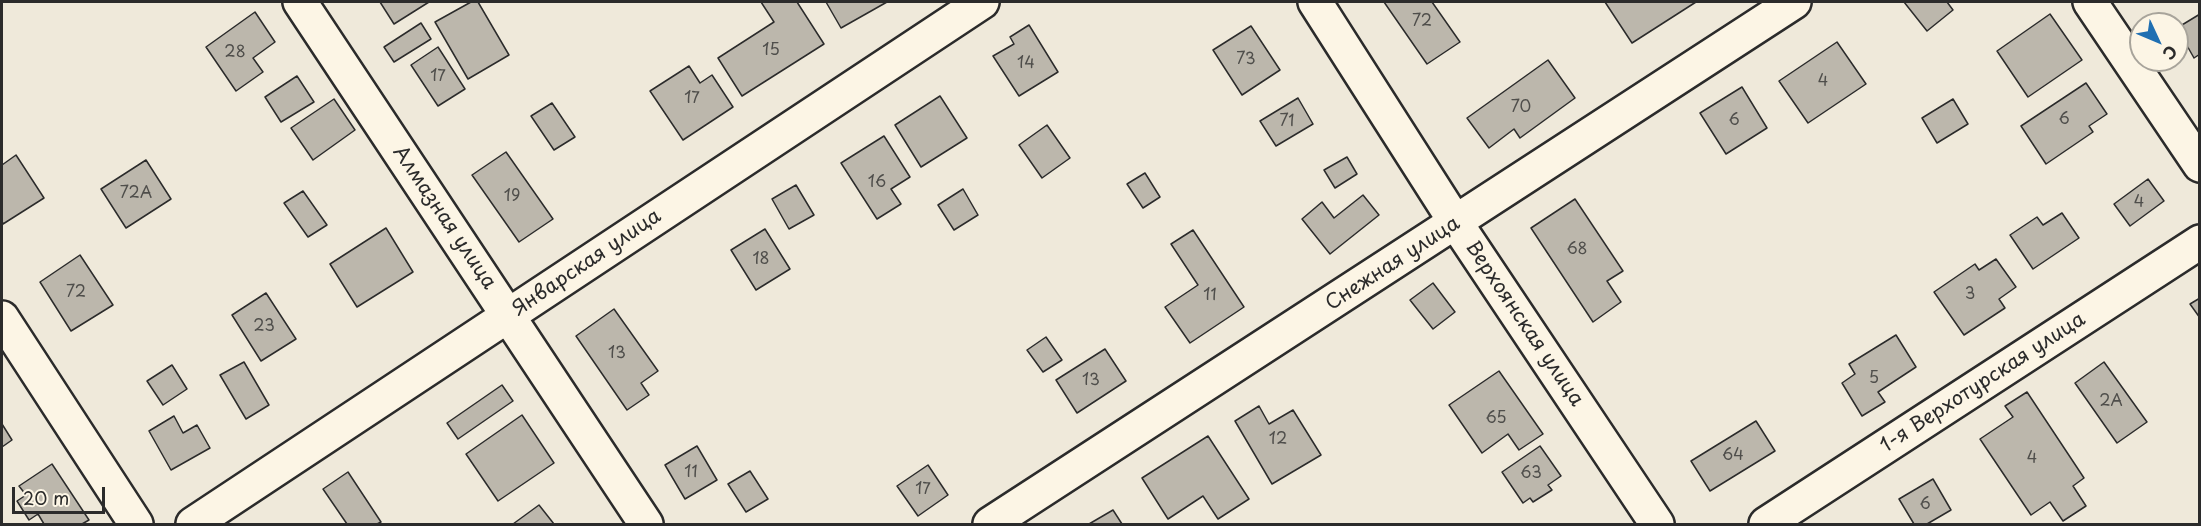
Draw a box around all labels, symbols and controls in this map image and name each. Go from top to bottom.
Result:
house number: 72 [1412,12,1432,32]
north arrow [2129,12,2189,72]
text: С [2158,40,2183,66]
house number: 15 [762,41,780,61]
house number: 28 [224,43,246,63]
house number: 73 [1236,50,1256,70]
house number: 14 [1017,54,1035,74]
house number: 17 [430,67,446,87]
house number: 4 [1818,72,1828,92]
house number: 17 [684,89,700,109]
house number: 70 [1511,98,1531,118]
house number: 6 [2058,110,2070,130]
house number: 6 [1728,111,1740,131]
house number: 71 [1280,112,1294,132]
street label: Алмазная улица [387,142,501,294]
house number: 16 [868,173,886,193]
house number: 72А [120,184,152,204]
house number: 19 [504,187,520,207]
house number: 4 [2134,193,2144,213]
street label: Январская улица [508,204,666,322]
street label: Снежная улица [1321,212,1465,316]
street label: Верхоянская улица [1460,237,1588,411]
house number: 68 [1566,240,1588,260]
house number: 18 [752,250,770,270]
house number: 72 [66,283,86,303]
house number: 3 [1965,285,1975,305]
house number: 11 [1203,286,1217,306]
street label: 1-я Верхотурская улица [1876,308,2090,458]
house number: 23 [253,317,275,337]
house number: 13 [608,344,626,364]
house number: 5 [1869,369,1879,389]
house number: 13 [1082,371,1100,391]
house number: 2А [2099,392,2123,412]
house number: 65 [1485,409,1507,429]
house number: 12 [1269,430,1287,450]
house number: 64 [1722,446,1744,466]
house number: 4 [2027,449,2037,469]
house number: 11 [684,463,698,483]
house number: 63 [1520,464,1542,484]
scale bar [15,475,108,513]
house number: 17 [915,480,931,500]
text: 20 m [23,484,69,511]
house number: 6 [1919,495,1931,515]

